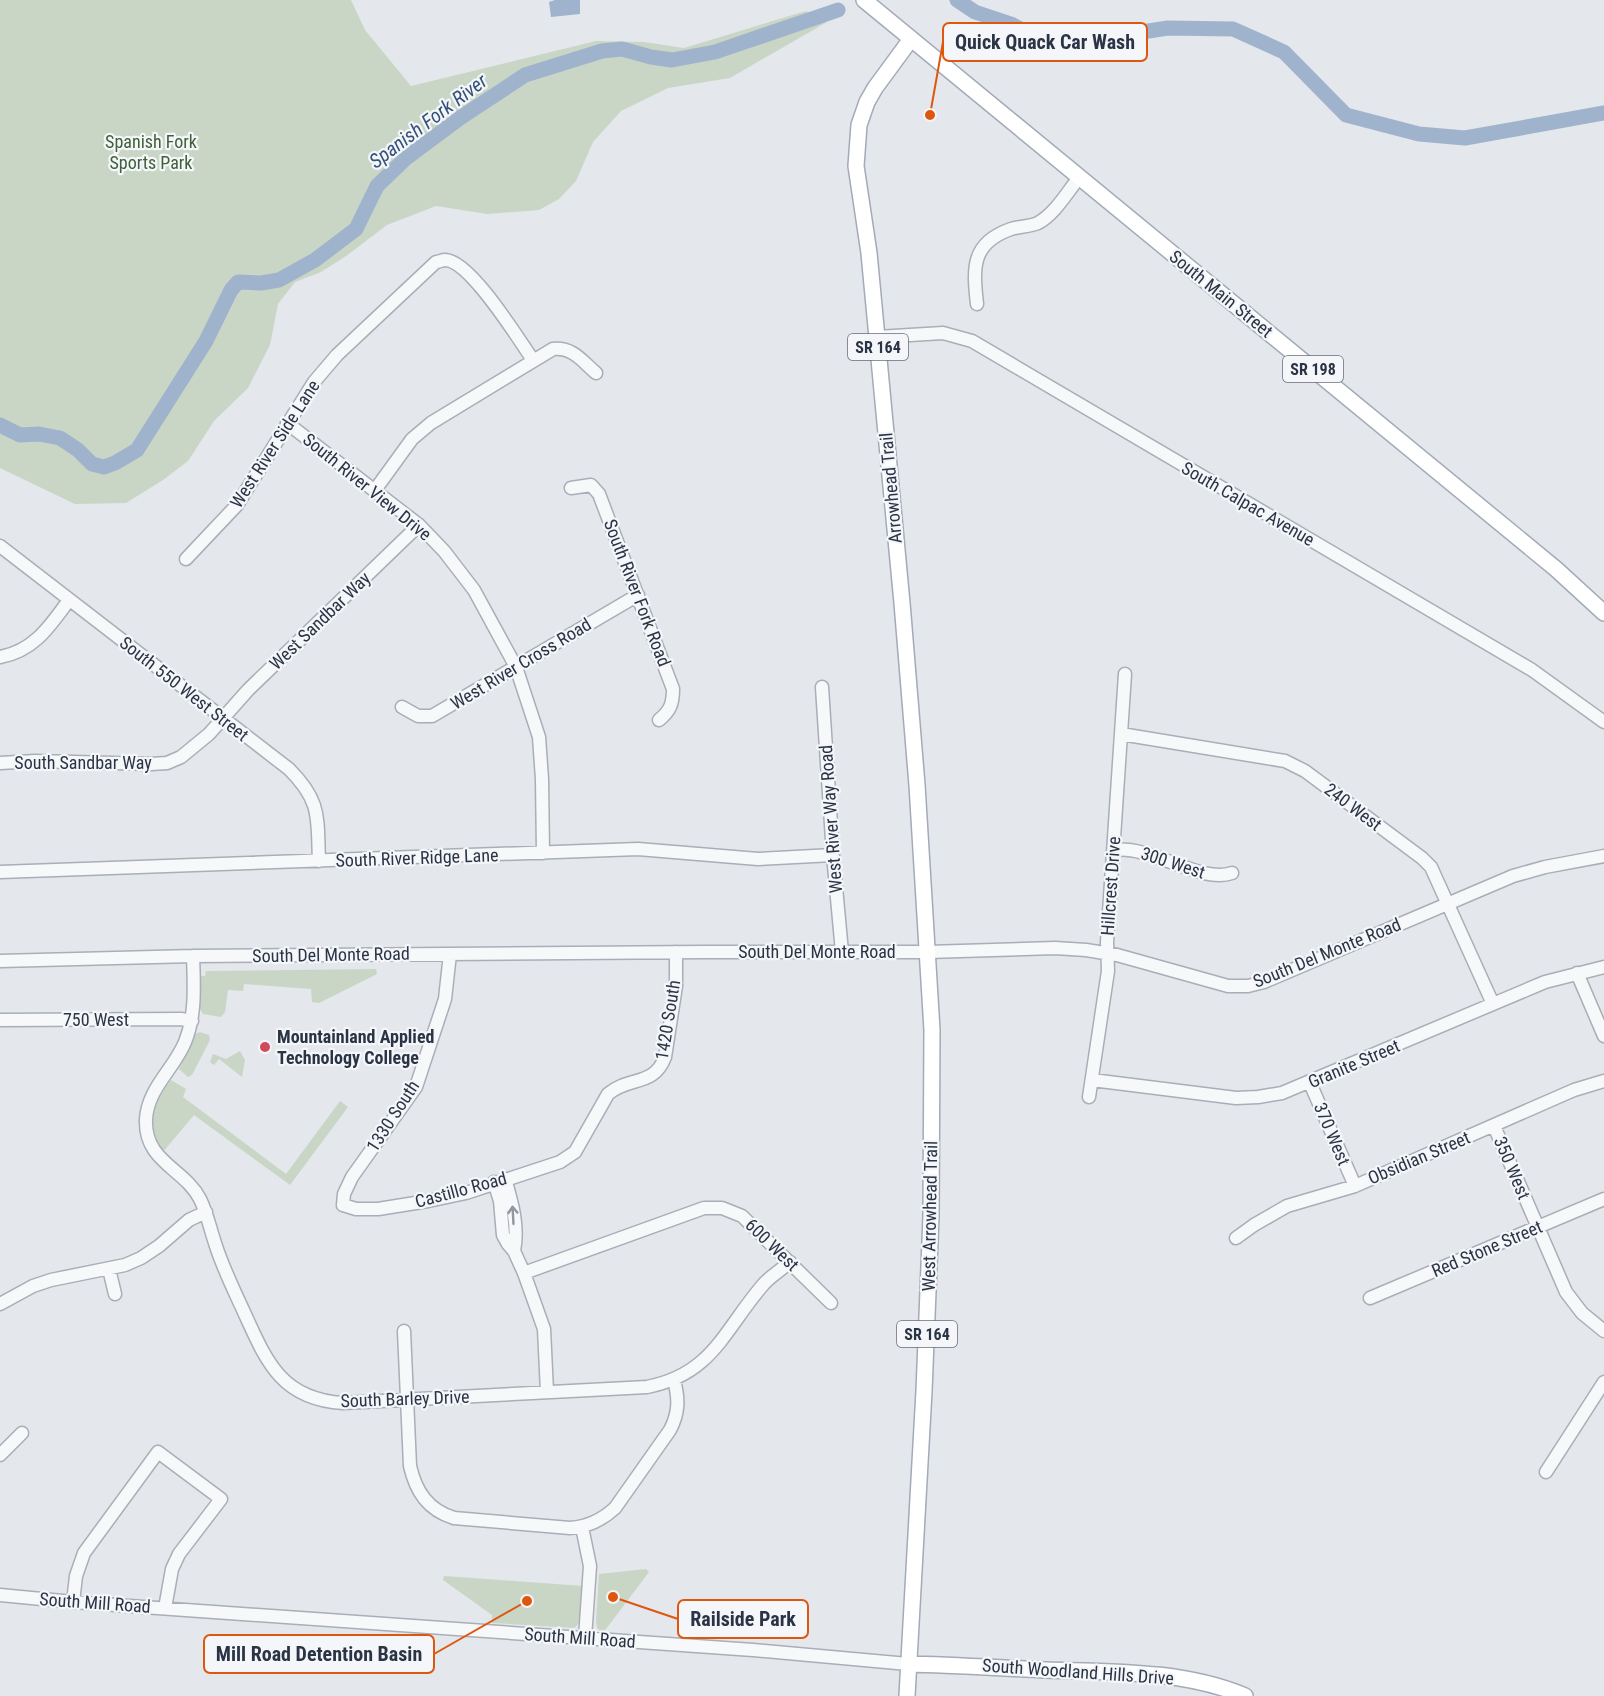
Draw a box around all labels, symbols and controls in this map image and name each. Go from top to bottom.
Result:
callout: Quick Quack Car Wash [943,23,1147,61]
text: Quick Quack Car Wash [955,30,1135,54]
water label: Spanish Fork River [364,68,493,173]
park label: Spanish Fork Sports Park [105,131,197,173]
street label: South Main Street [1166,246,1277,342]
road number: SR 164 [848,334,908,360]
road number: SR 198 [1283,356,1343,382]
street label: West River Side Lane [225,376,324,512]
street label: South River View Drive [299,428,436,545]
street label: Arrowhead Trail [875,432,906,544]
street label: South Calpac Avenue [1178,457,1318,550]
street label: South River Fork Road [600,516,675,669]
street label: West Sandbar Way [265,567,375,674]
street label: West River Cross Road [447,613,595,714]
street label: South 550 West Street [116,632,253,745]
street label: West River Way Road [815,744,846,894]
street label: South Sandbar Way [14,752,152,773]
street label: 240 West [1321,778,1386,835]
street label: Hillcrest Drive [1097,836,1124,936]
street label: 300 West [1138,842,1208,883]
street label: South River Ridge Lane [335,844,499,871]
street label: South Del Monte Road [1250,913,1404,992]
street label: South Del Monte Road [738,941,896,962]
street label: South Del Monte Road [252,943,410,966]
street label: 1420 South [651,978,684,1061]
street label: 750 West [63,1009,129,1030]
place label: Mountainland Applied Technology College [277,1026,434,1068]
street label: Granite Street [1305,1035,1403,1092]
marker: Mountainland Applied Technology College [258,1040,272,1054]
street label: 1330 South [362,1076,423,1155]
street label: 370 West [1310,1099,1355,1168]
street label: Obsidian Street [1365,1127,1473,1188]
street label: 350 West [1490,1133,1535,1202]
street label: West Arrowhead Trail [918,1140,941,1291]
street label: Castillo Road [413,1167,509,1212]
one-way arrow [508,1205,519,1225]
street label: 600 West [741,1214,803,1275]
street label: Red Stone Street [1428,1216,1545,1281]
road number: SR 164 [897,1321,957,1347]
street label: South Barley Drive [340,1386,470,1411]
street label: South Mill Road [39,1588,151,1617]
callout: Railside Park [678,1600,808,1638]
text: Railside Park [690,1607,796,1631]
street label: South Mill Road [524,1623,636,1652]
callout: Mill Road Detention Basin [204,1635,434,1673]
text: Mill Road Detention Basin [216,1642,422,1666]
street label: South Woodland Hills Drive [982,1654,1175,1689]

